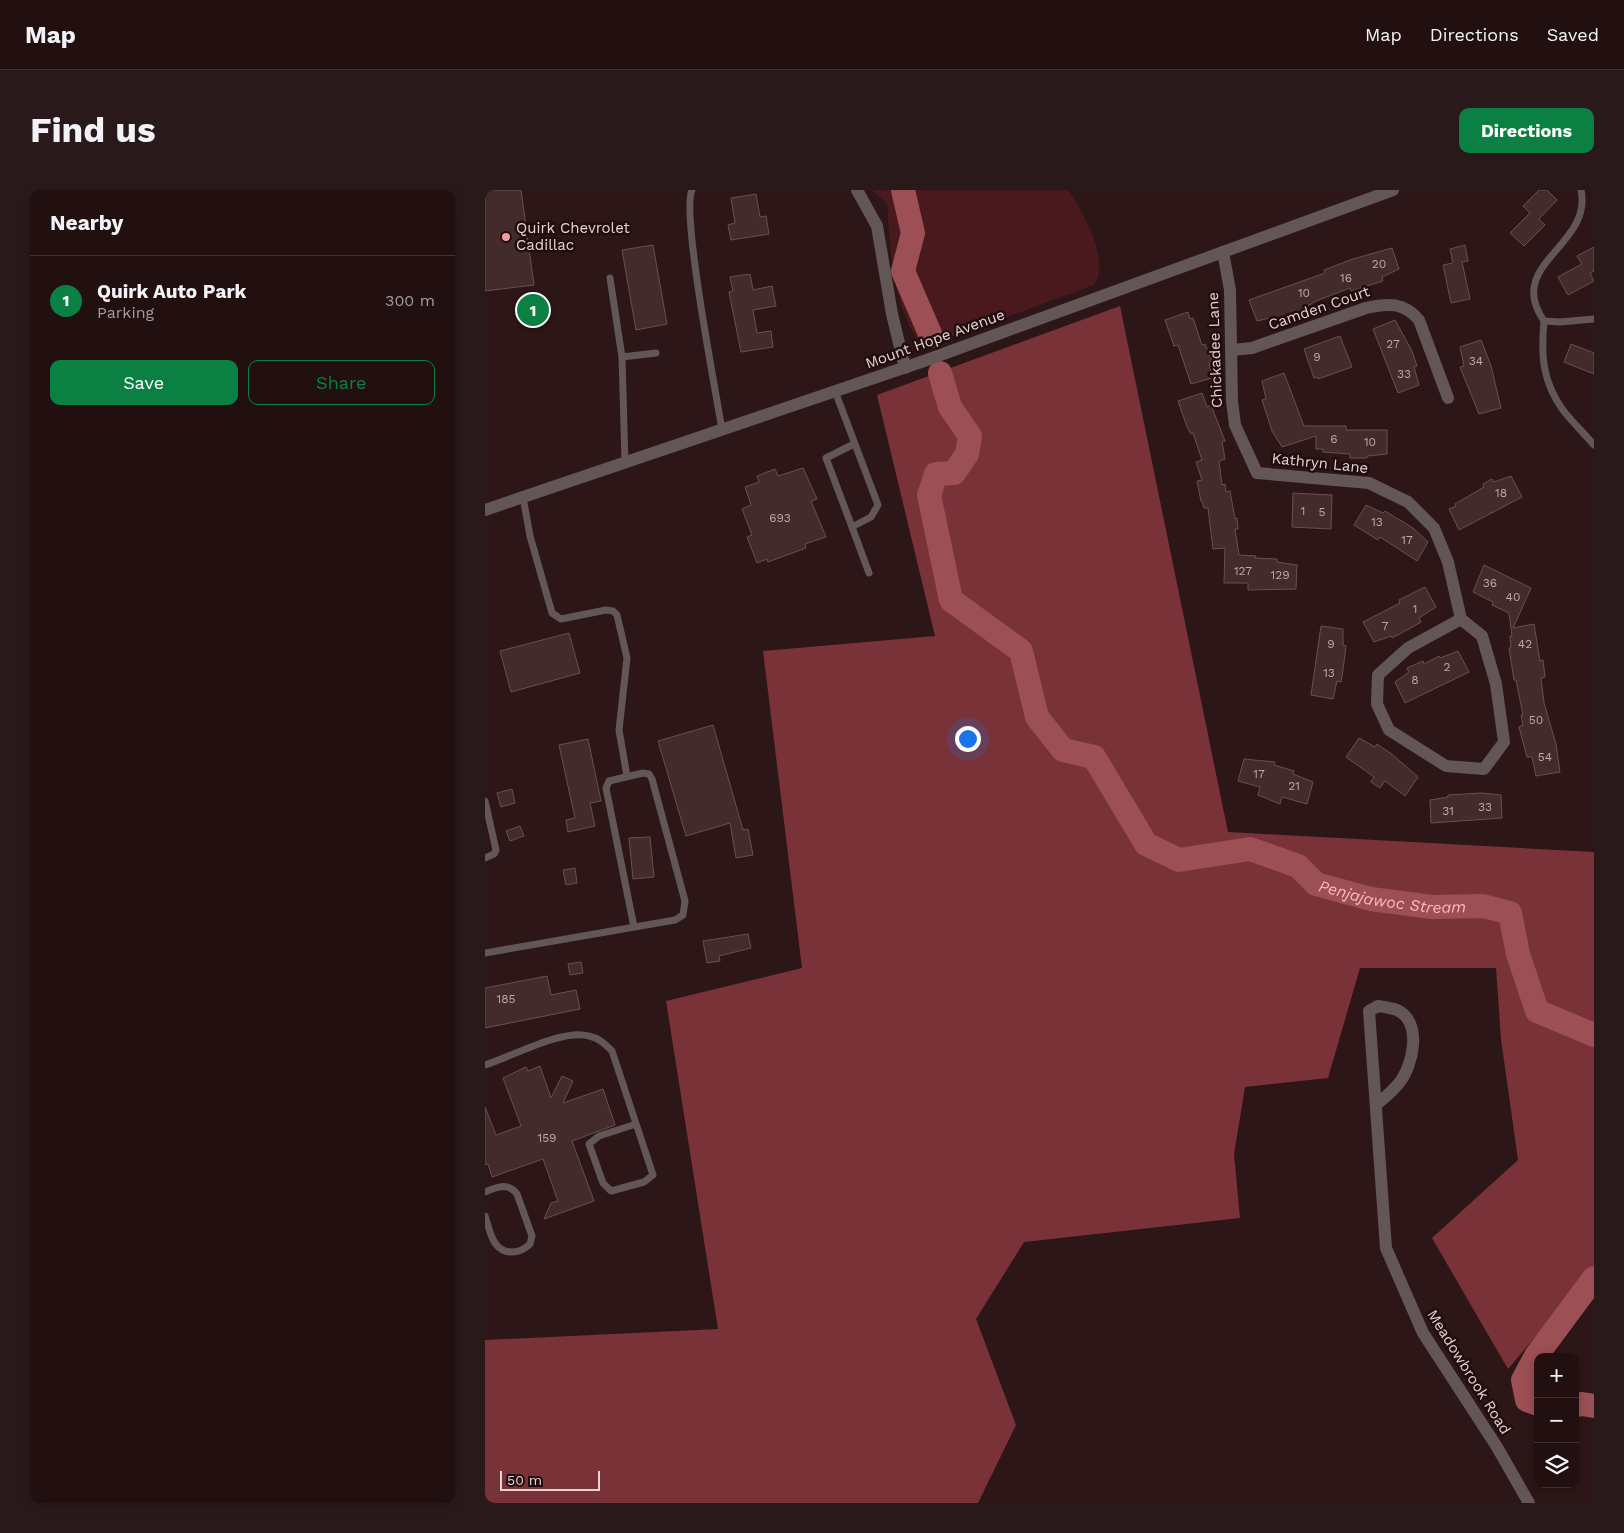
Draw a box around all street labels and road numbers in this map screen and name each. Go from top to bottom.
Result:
street label: Camden Court [1266,282,1373,334]
street label: Chickadee Lane [1204,292,1226,408]
street label: Mount Hope Avenue [863,305,1007,373]
street label: Kathryn Lane [1271,449,1369,477]
street label: Meadowbrook Road [1423,1306,1515,1438]

